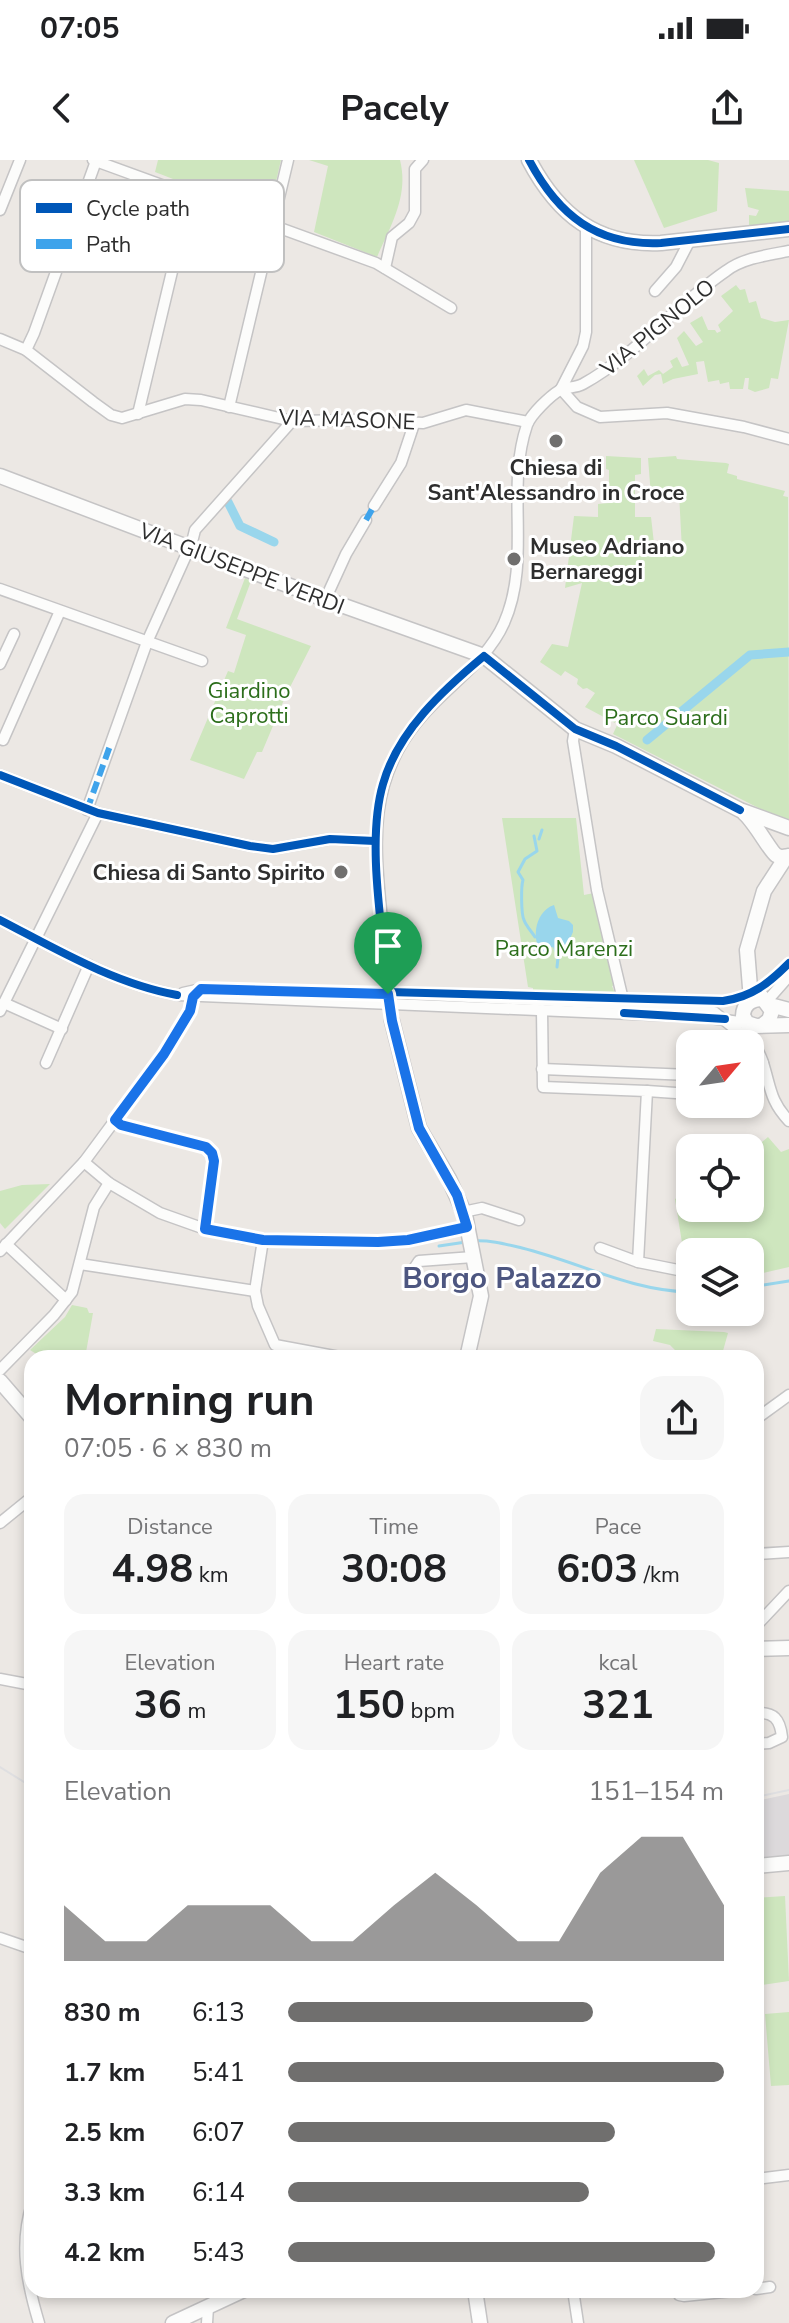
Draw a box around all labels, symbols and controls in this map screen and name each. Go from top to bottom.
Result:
text: 07:05 [40,8,119,49]
text: Pacely [340,84,449,133]
icon: back [40,86,84,130]
icon: share [705,86,749,130]
legend [20,180,284,272]
text: Cycle path [86,194,190,224]
text: Path [86,230,131,260]
street label: VIA PIGNOLO [593,272,721,384]
street label: VIA MASONE [277,403,416,437]
marker: Chiesa di Sant'Alessandro in Croce [547,432,565,450]
place label: Chiesa di Sant'Alessandro in Croce [428,453,685,508]
street label: VIA GIUSEPPE VERDI [134,516,349,622]
place label: Museo Adriano Bernareggi [530,532,684,587]
marker: Museo Adriano Bernareggi [505,550,523,568]
park label: Giardino Caprotti [207,676,291,731]
park label: Parco Suardi [604,703,728,733]
place label: Chiesa di Santo Spirito [93,858,325,888]
marker: Chiesa di Santo Spirito [332,863,350,881]
pin [354,912,422,994]
icon: arrive [366,924,410,968]
park label: Parco Marenzi [495,934,633,964]
north arrow [676,1030,764,1118]
map controls [676,1030,764,1326]
button: locate [676,1134,764,1222]
button: layers [676,1238,764,1326]
district label: Borgo Palazzo [402,1258,602,1299]
text: Morning run [64,1371,314,1431]
button: share [640,1376,724,1460]
text: 07:05 · 6 × 830 m [64,1431,272,1466]
text: Distance [127,1512,213,1542]
text: Time [370,1512,418,1542]
text: Pace [595,1512,641,1542]
text: 4.98 [111,1542,193,1596]
text: 30:08 [341,1542,447,1596]
text: 6:03 [556,1542,638,1596]
text: km [193,1560,229,1590]
text: /km [638,1560,680,1590]
text: Elevation [124,1648,216,1678]
text: Heart rate [344,1648,444,1678]
text: kcal [599,1648,638,1678]
text: 36 [134,1678,182,1732]
text: 150 [333,1678,405,1732]
text: 321 [582,1678,654,1732]
text: m [182,1696,206,1726]
text: bpm [405,1696,455,1726]
text: Elevation [64,1774,172,1809]
text: 151–154 m [588,1774,724,1809]
text: 830 m [64,1995,141,2030]
text: 6:13 [192,1995,245,2030]
text: 1.7 km [64,2055,145,2090]
text: 5:41 [192,2055,245,2090]
text: 2.5 km [64,2115,145,2150]
text: 6:07 [192,2115,245,2150]
text: 3.3 km [64,2175,145,2210]
text: 6:14 [192,2175,245,2210]
text: 4.2 km [64,2235,145,2270]
text: 5:43 [192,2235,245,2270]

